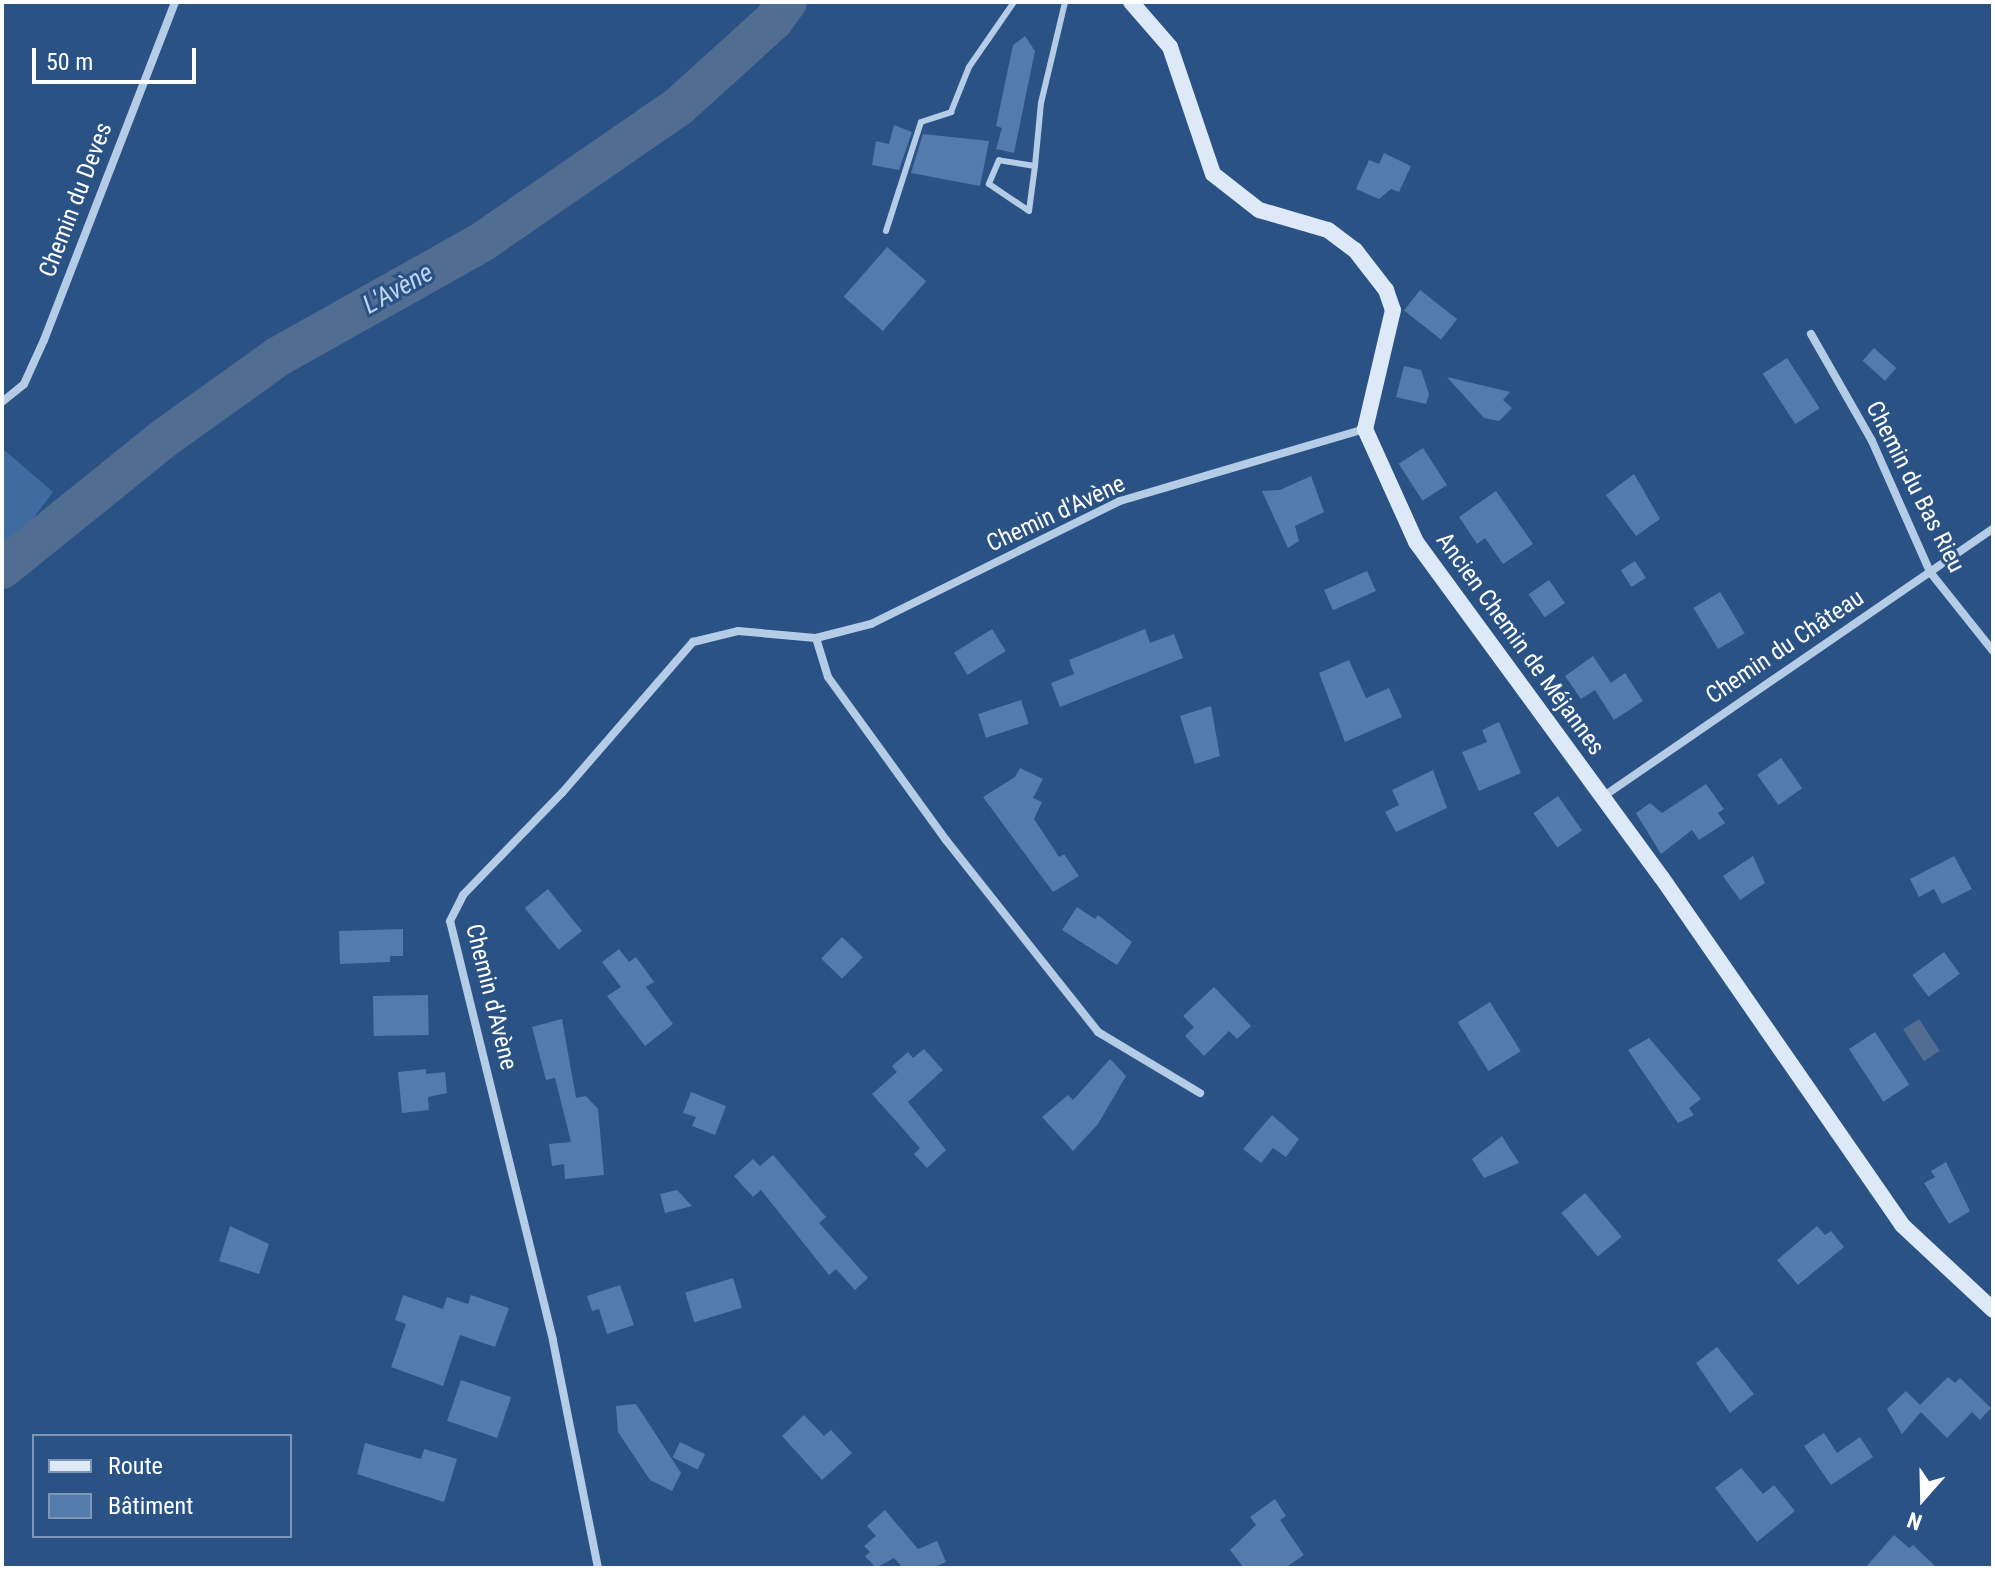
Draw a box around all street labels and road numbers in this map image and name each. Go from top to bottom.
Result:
street label: Chemin du Deves [33,119,119,281]
street label: Chemin du Bas Rieu [1859,397,1971,577]
street label: Chemin d'Avène [982,469,1130,559]
street label: Ancien Chemin de Méjannes [1430,527,1610,761]
street label: Chemin du Château [1701,584,1869,710]
street label: Chemin d'Avène [459,921,523,1073]

